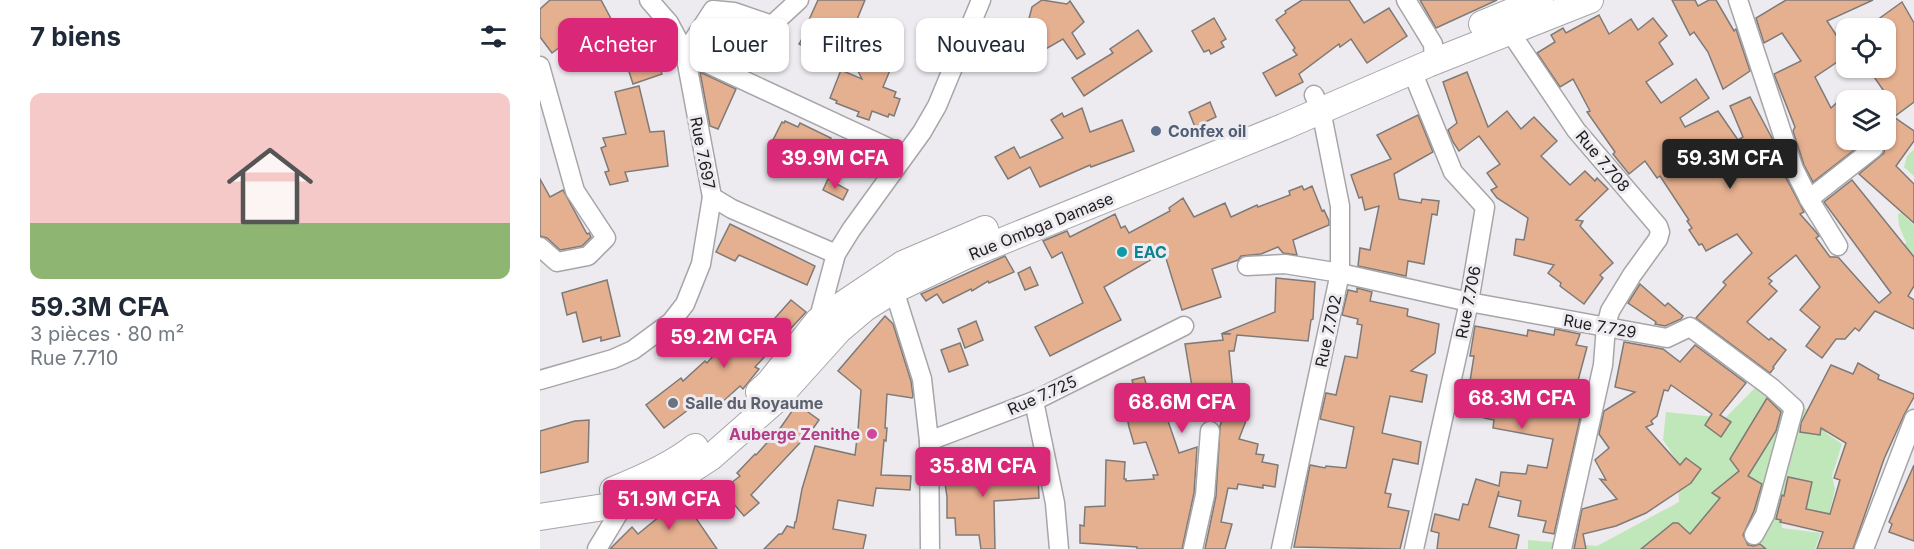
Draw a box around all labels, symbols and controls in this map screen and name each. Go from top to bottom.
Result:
chip: Acheter [558,18,678,72]
chip: Louer [690,18,789,72]
chip: Filtres [801,18,904,72]
chip: Nouveau [916,18,1047,72]
map controls [1836,18,1896,150]
button: locate [1836,18,1896,78]
icon: filters [477,20,510,53]
text: 7 biens [30,21,121,52]
button: layers [1836,90,1896,150]
street label: Rue 7.697 [686,115,720,191]
place label: Confex oil [1168,121,1246,141]
marker: Confex oil [1149,124,1163,138]
street label: Rue 7.708 [1572,126,1634,196]
icon: home [216,132,324,240]
pin: 39.9M CFA [766,139,904,190]
pin: 59.3M CFA [1661,139,1799,190]
text: 39.9M CFA [781,146,889,170]
text: 59.3M CFA [1676,146,1784,170]
street label: Rue Ombga Damase [966,188,1116,264]
place label: EAC [1134,242,1167,262]
marker: EAC [1115,245,1129,259]
street label: Rue 7.706 [1451,264,1485,340]
text: 59.3M CFA [30,291,170,322]
street label: Rue 7.702 [1311,293,1345,369]
street label: Rue 7.729 [1562,310,1638,342]
pin: 59.2M CFA [655,318,793,369]
text: 3 pièces · 80 m² [30,322,184,346]
text: 59.2M CFA [670,325,778,349]
text: Rue 7.710 [30,346,118,370]
street label: Rue 7.725 [1004,371,1080,419]
pin: 68.3M CFA [1453,379,1591,430]
pin: 68.6M CFA [1113,383,1251,434]
text: 68.3M CFA [1468,386,1576,410]
text: 68.6M CFA [1128,390,1236,414]
place label: Salle du Royaume [685,393,823,413]
marker: Salle du Royaume [666,396,680,410]
place label: Auberge Zenithe [729,424,860,444]
marker: Auberge Zenithe [865,427,879,441]
pin: 35.8M CFA [914,447,1052,498]
text: 35.8M CFA [929,454,1037,478]
pin: 51.9M CFA [600,480,738,531]
text: 51.9M CFA [617,487,721,511]

